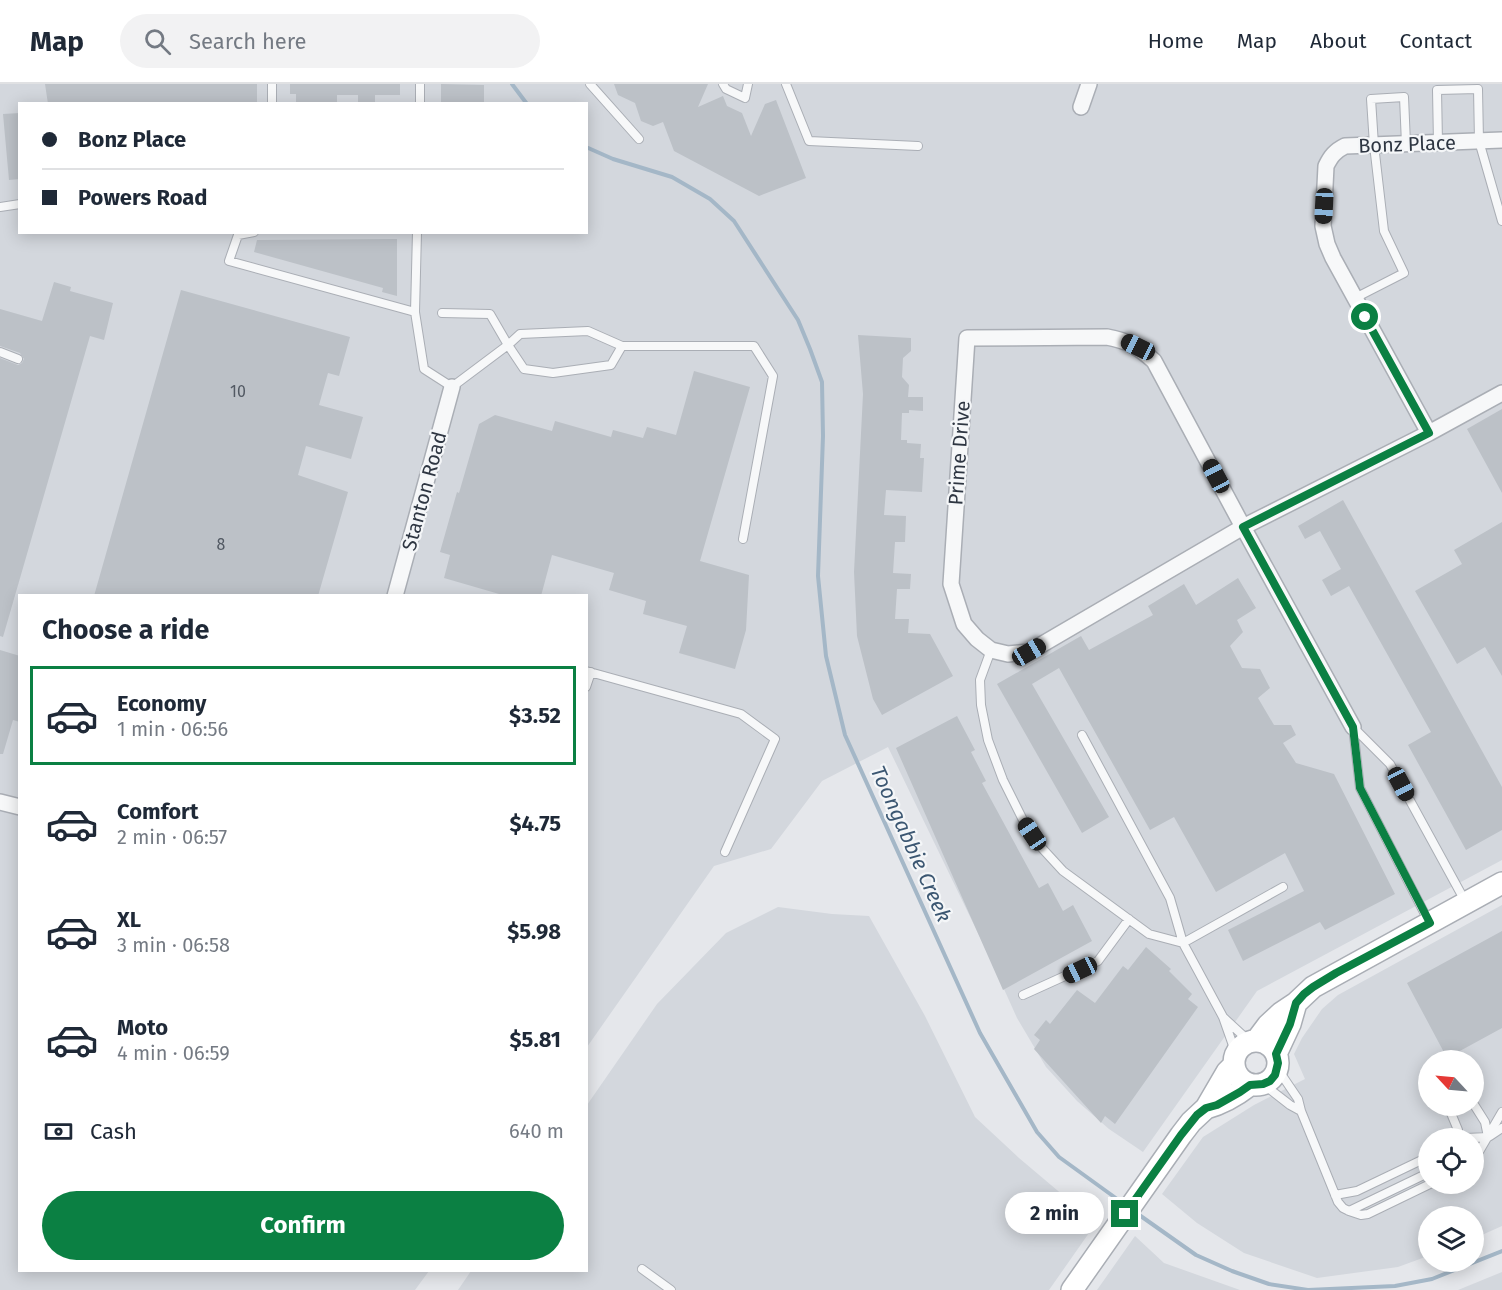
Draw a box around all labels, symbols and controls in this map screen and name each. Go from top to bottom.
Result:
search box [120,14,540,68]
text: Map [30,25,84,58]
icon: search [141,25,174,58]
text: Search here [189,28,307,55]
text: Home [1148,28,1204,54]
text: Map [1237,28,1277,54]
text: About [1310,28,1367,54]
text: Contact [1400,28,1472,54]
text: Bonz Place [78,126,186,153]
street label: Bonz Place [1358,130,1456,158]
text: Powers Road [78,184,208,211]
car [1314,188,1334,224]
route start [1351,303,1378,330]
car [1118,331,1158,363]
house number: 10 [230,382,246,401]
street label: Prime Drive [943,400,975,506]
street label: Stanton Road [397,429,451,553]
car [1200,456,1232,496]
house number: 8 [217,535,226,554]
text: Choose a ride [42,614,209,646]
car [1009,635,1049,669]
icon: car [45,689,99,743]
text: Economy [117,690,206,717]
text: $3.52 [509,702,561,729]
text: 1 min · 06:56 [117,717,228,741]
water label: Toongabbie Creek [865,762,957,926]
car [1385,764,1417,804]
icon: car [45,797,99,851]
text: Comfort [117,798,198,825]
text: $4.75 [509,810,561,837]
car [1014,814,1050,854]
text: 2 min · 06:57 [117,825,227,849]
icon: car [45,905,99,959]
text: XL [117,906,141,933]
text: $5.98 [507,918,561,945]
text: 3 min · 06:58 [117,933,230,957]
car [1060,954,1100,986]
icon: car [45,1013,99,1067]
text: Moto [117,1014,168,1041]
text: $5.81 [510,1026,561,1053]
text: 4 min · 06:59 [117,1041,230,1065]
north arrow [1418,1050,1484,1116]
map controls [1418,1050,1484,1272]
icon: cash [42,1115,75,1148]
text: Cash [90,1118,137,1145]
text: 640 m [509,1119,564,1143]
button: locate [1418,1128,1484,1194]
button: Confirm [42,1191,564,1260]
callout: 2 min [1005,1193,1104,1235]
route end [1111,1200,1138,1227]
text: 2 min [1030,1201,1079,1225]
button: layers [1418,1206,1484,1272]

